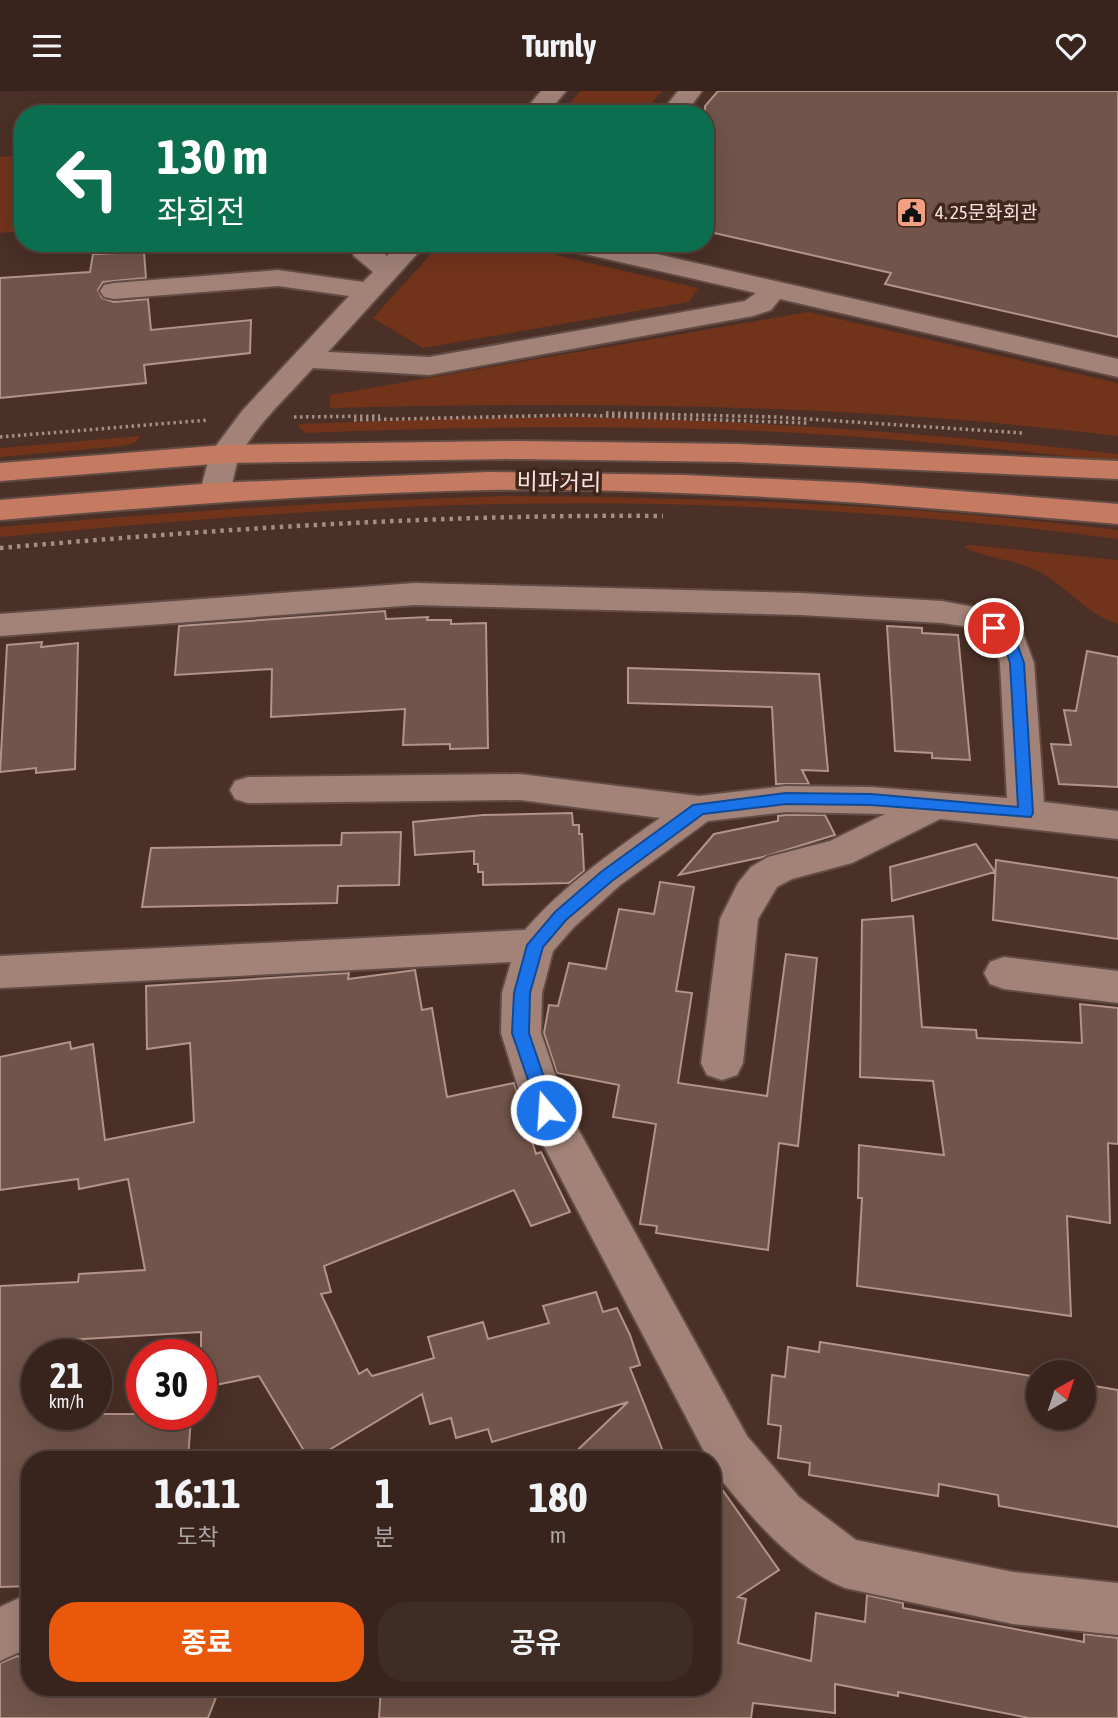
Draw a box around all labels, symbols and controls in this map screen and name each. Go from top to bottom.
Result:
icon: menu [28,27,66,65]
text: Turnly [522,27,596,64]
icon: heart [1052,27,1090,65]
text: 130 m [157,128,268,184]
icon: left [42,133,133,224]
text: 좌회전 [157,193,245,230]
public building icon: 4. 25문화회관 [895,195,929,229]
place label: 4. 25문화회관 [935,201,1038,223]
street label: 비파거리 [516,468,602,496]
pin [964,598,1024,658]
icon: arrive [975,609,1013,647]
position arrow [509,1073,583,1147]
speed limit sign: 30 [126,1339,217,1430]
text: 21 [50,1355,83,1395]
north arrow [1026,1360,1096,1430]
map controls [1026,1360,1096,1430]
text: km/h [49,1391,84,1412]
text: 16:11 [154,1469,241,1517]
text: 1 [375,1469,394,1517]
text: 180 [528,1473,588,1521]
text: m [550,1522,566,1548]
text: 도착 [176,1524,219,1550]
text: 분 [374,1524,395,1550]
button: 종료 [49,1602,364,1682]
button: 공유 [378,1602,693,1682]

